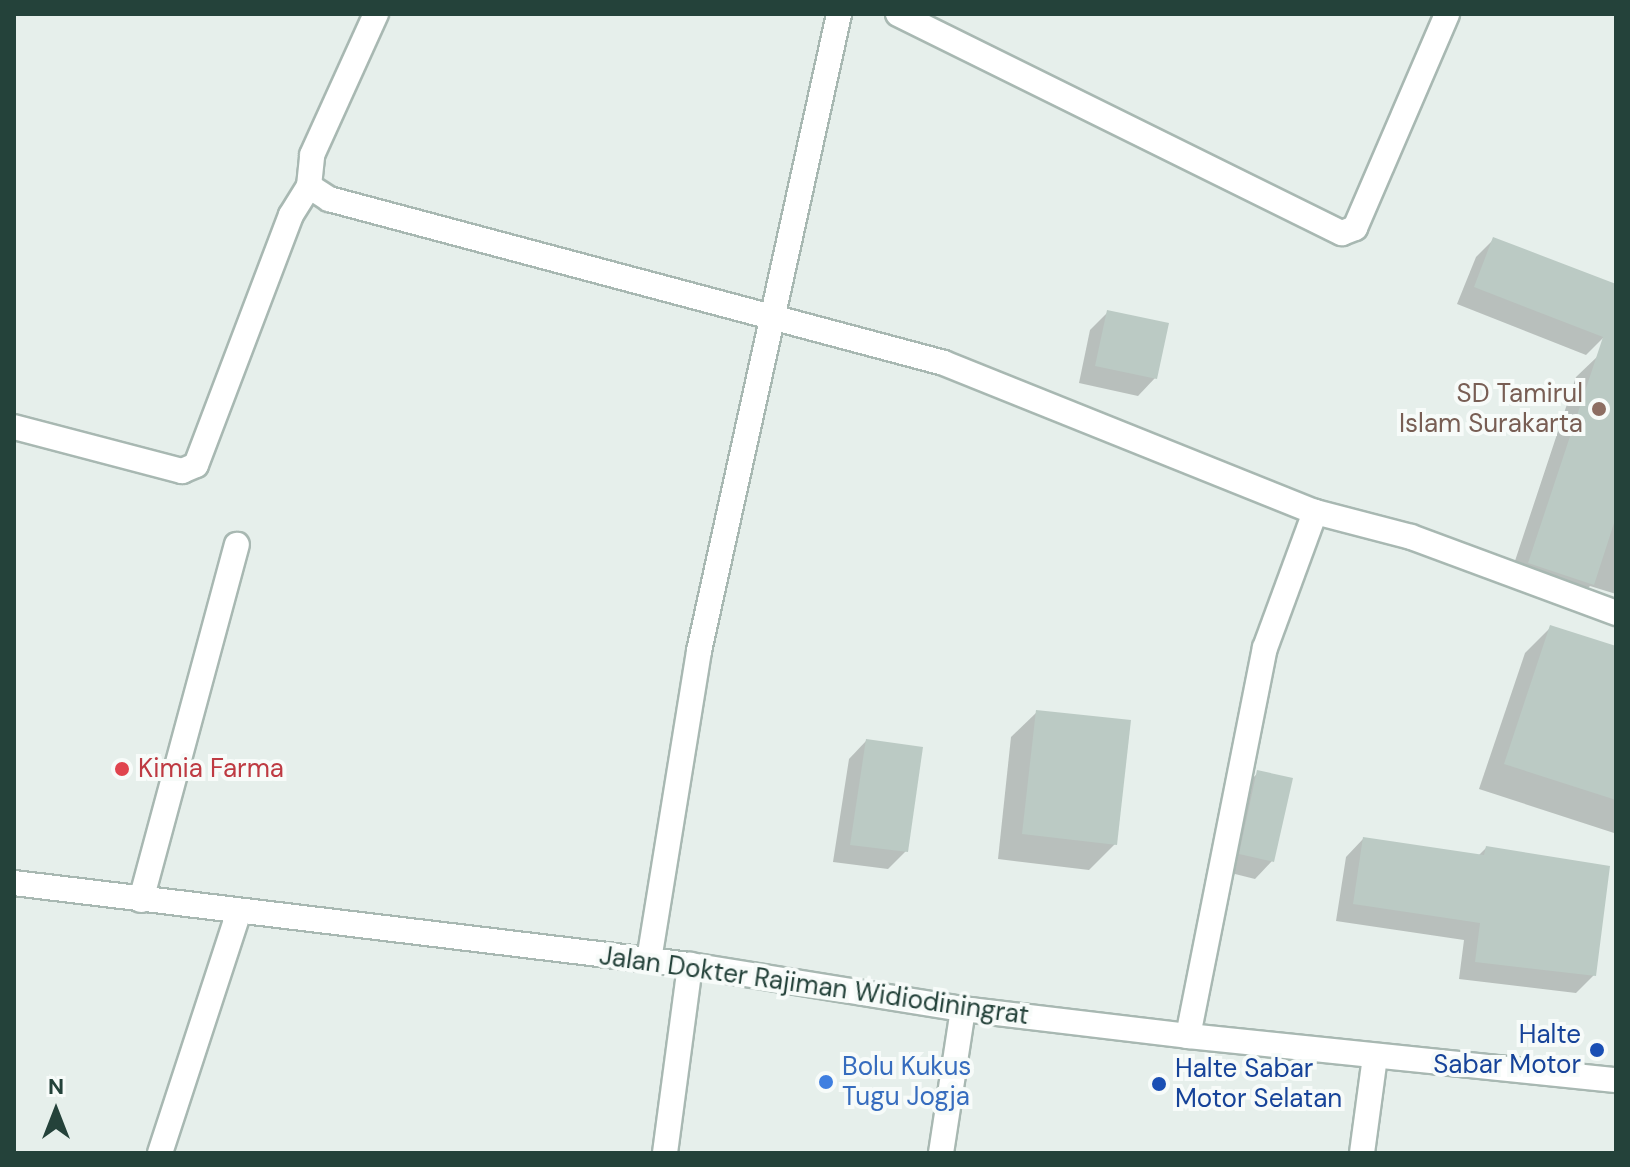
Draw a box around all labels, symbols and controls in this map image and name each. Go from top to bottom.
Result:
place label: SD Tamirul Islam Surakarta [1399,378,1583,440]
marker: SD Tamirul Islam Surakarta [1590,400,1608,418]
place label: Kimia Farma [138,753,284,785]
marker: Kimia Farma [113,760,131,778]
street label: Jalan Dokter Rajiman Widiodiningrat [597,940,1031,1032]
place label: Halte Sabar Motor [1433,1019,1581,1080]
marker: Halte Sabar Motor [1588,1041,1606,1059]
place label: Bolu Kukus Tugu Jogja [842,1051,971,1112]
place label: Halte Sabar Motor Selatan [1175,1053,1342,1114]
north arrow [16,1071,96,1151]
text: N [48,1072,64,1101]
marker: Bolu Kukus Tugu Jogja [817,1073,835,1091]
marker: Halte Sabar Motor Selatan [1150,1075,1168,1093]

